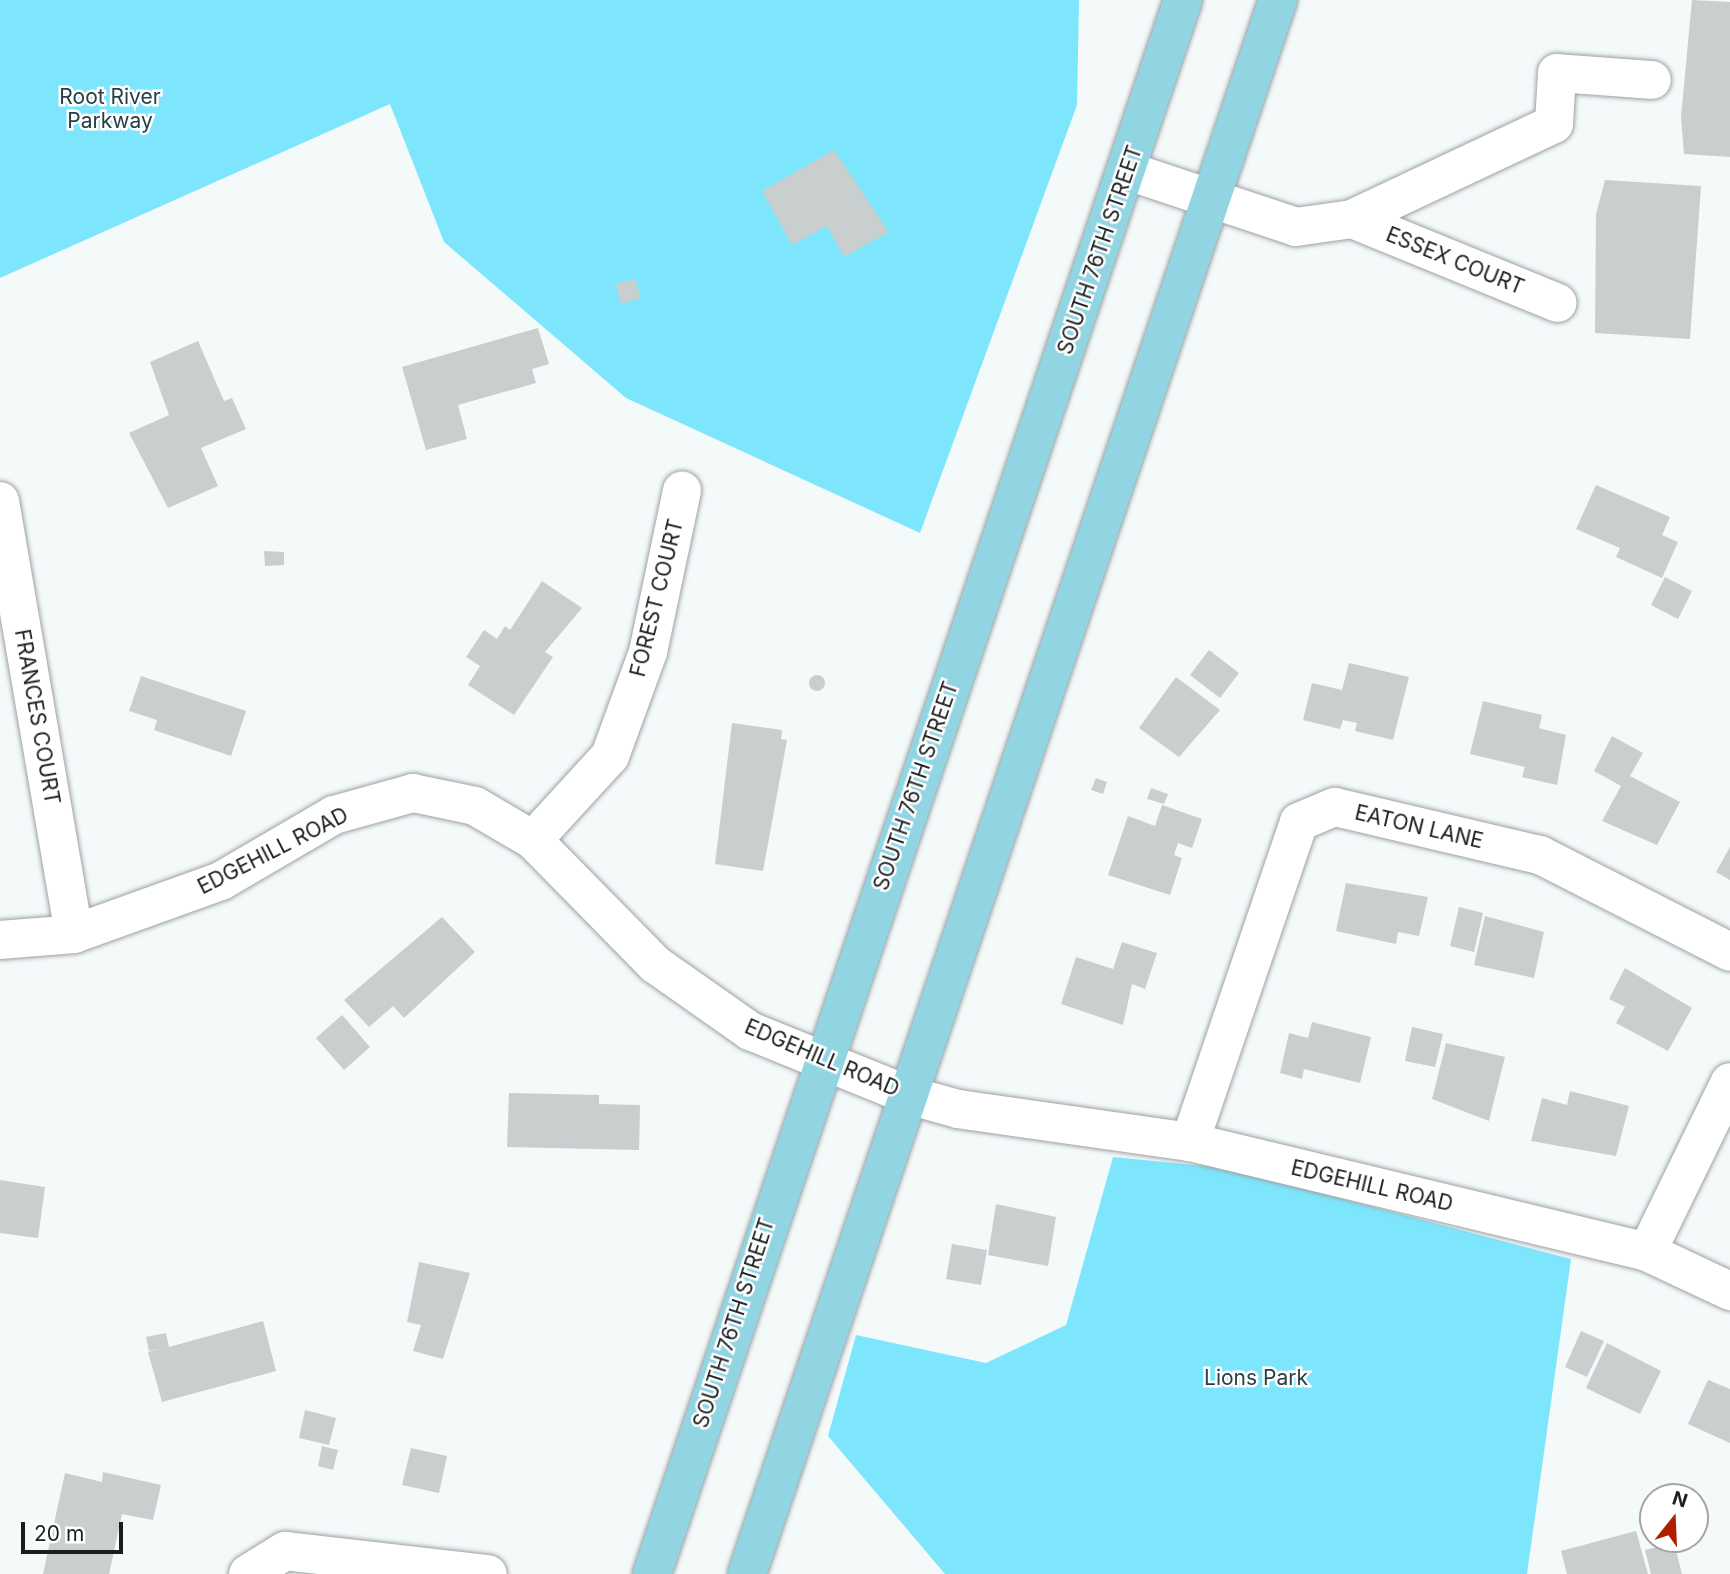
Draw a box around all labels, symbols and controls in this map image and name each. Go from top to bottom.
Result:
park label: Root River Parkway [59,84,161,134]
street label: SOUTH 76TH STREET [1052,142,1148,358]
street label: ESSEX COURT [1382,222,1528,300]
street label: FOREST COURT [625,517,689,679]
street label: FRANCES COURT [9,627,65,807]
street label: SOUTH 76TH STREET [868,678,964,894]
street label: EATON LANE [1352,800,1486,854]
street label: EDGEHILL ROAD [194,802,352,900]
street label: EDGEHILL ROAD [741,1014,903,1102]
street label: EDGEHILL ROAD [1289,1155,1455,1217]
street label: SOUTH 76TH STREET [688,1215,780,1431]
park label: Lions Park [1204,1365,1308,1391]
north arrow [1639,1483,1709,1553]
text: N [1670,1486,1690,1513]
scale bar [24,1508,126,1552]
text: 20 m [34,1521,84,1546]

